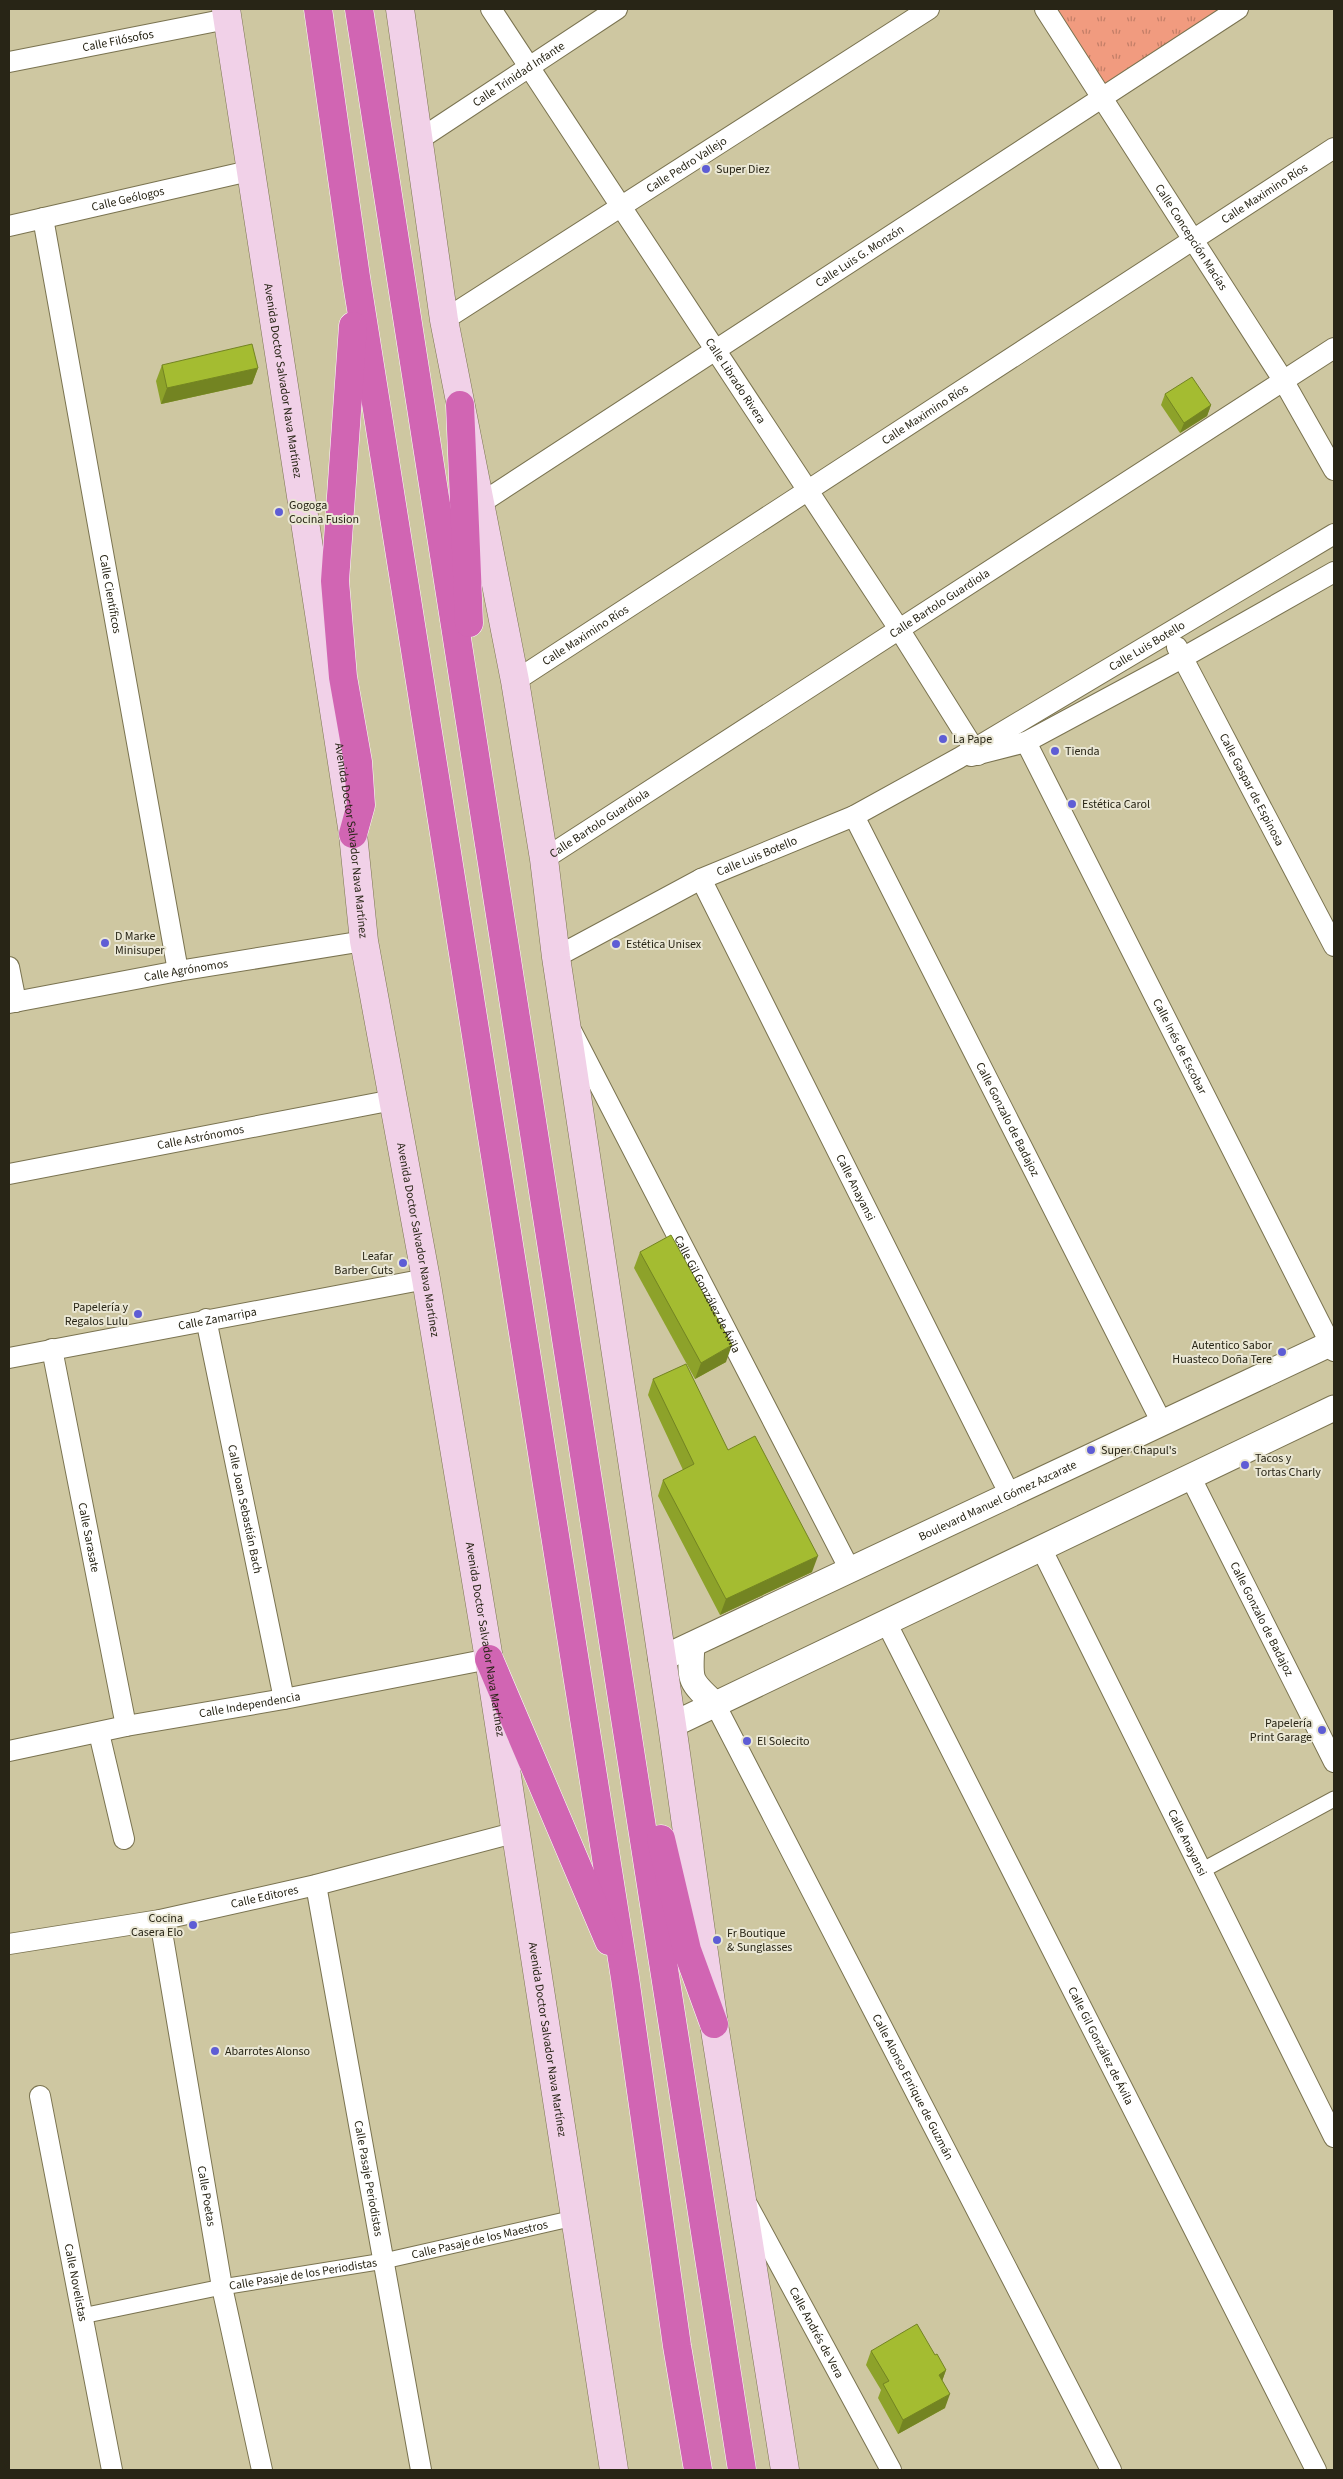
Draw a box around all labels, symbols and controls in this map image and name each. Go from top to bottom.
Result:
street label: Calle Filósofos [81,26,155,56]
street label: Calle Trinidad Infante [469,38,568,111]
street label: Calle Pedro Vallejo [643,133,730,197]
street label: Calle Maximino Ríos [1218,159,1311,228]
place label: Super Diez [716,161,770,178]
marker: Super Diez [700,163,712,175]
street label: Calle Concepción Macías [1150,181,1231,294]
street label: Calle Geólogos [90,183,166,216]
street label: Calle Luis G. Monzón [812,221,907,292]
street label: Avenida Doctor Salvador Nava Martínez [259,282,306,479]
street label: Calle Librado Rivera [701,335,770,427]
street label: Calle Maximino Ríos [878,380,972,449]
place label: Gogoga Cocina Fusion [289,497,359,528]
marker: Gogoga Cocina Fusion [273,506,285,518]
street label: Calle Científicos [94,553,125,635]
street label: Calle Bartolo Guardiola [886,565,993,642]
street label: Calle Maximino Ríos [539,601,632,670]
street label: Calle Luis Botello [1106,617,1188,675]
street label: Calle Gaspar de Espinosa [1215,730,1288,849]
place label: La Pape [953,731,992,748]
marker: La Pape [937,733,949,745]
street label: Avenida Doctor Salvador Nava Martínez [330,742,372,939]
place label: Tienda [1065,743,1100,760]
marker: Tienda [1049,745,1061,757]
street label: Calle Bartolo Guardiola [546,785,653,862]
place label: Estética Carol [1082,796,1150,813]
marker: Estética Carol [1066,798,1078,810]
street label: Calle Luis Botello [714,832,800,881]
place label: D Marke Minisuper [115,928,165,959]
place label: Estética Unisex [626,936,702,953]
marker: D Marke Minisuper [99,937,111,949]
marker: Estética Unisex [610,938,622,950]
street label: Calle Agrónomos [143,955,229,986]
street label: Calle Inés de Escobar [1148,996,1211,1098]
street label: Calle Gonzalo de Badajoz [971,1059,1044,1180]
street label: Calle Astrónomos [156,1121,245,1154]
street label: Avenida Doctor Salvador Nava Martínez [392,1141,443,1338]
street label: Calle Anayansi [831,1151,879,1224]
street label: Calle Gil González de Ávila [670,1233,744,1356]
place label: Leafar Barber Cuts [334,1248,394,1279]
marker: Leafar Barber Cuts [397,1257,409,1269]
place label: Papelería y Regalos Lulu [65,1299,128,1330]
street label: Calle Zamarripa [177,1303,258,1335]
marker: Papelería y Regalos Lulu [132,1308,144,1320]
place label: Autentico Sabor Huasteco Doña Tere [1172,1337,1273,1368]
marker: Autentico Sabor Huasteco Doña Tere [1276,1346,1288,1358]
place label: Super Chapul's [1101,1442,1177,1459]
street label: Calle Joan Sebastián Bach [223,1443,266,1575]
marker: Super Chapul's [1085,1444,1097,1456]
place label: Tacos y Tortas Charly [1255,1450,1321,1481]
street label: Boulevard Manuel Gómez Azcarate [916,1456,1080,1545]
marker: Tacos y Tortas Charly [1239,1459,1251,1471]
street label: Calle Sarasate [73,1501,104,1574]
street label: Avenida Doctor Salvador Nava Martínez [461,1541,509,1738]
street label: Calle Gonzalo de Badajoz [1226,1559,1297,1679]
street label: Calle Independencia [198,1688,302,1722]
place label: Papelería Print Garage [1250,1715,1312,1746]
marker: Papelería Print Garage [1316,1724,1328,1736]
place label: El Solecito [757,1733,810,1750]
marker: El Solecito [741,1735,753,1747]
street label: Calle Anayansi [1163,1807,1211,1879]
street label: Calle Editores [229,1881,300,1913]
place label: Cocina Casera Elo [131,1910,183,1941]
marker: Cocina Casera Elo [187,1919,199,1931]
place label: Fr Boutique & Sunglasses [727,1925,792,1956]
marker: Fr Boutique & Sunglasses [711,1934,723,1946]
street label: Avenida Doctor Salvador Nava Martínez [524,1941,571,2138]
street label: Calle Gil González de Ávila [1063,1984,1137,2108]
street label: Calle Alonso Enrique de Guzmán [868,2011,957,2163]
place label: Abarrotes Alonso [225,2043,310,2060]
marker: Abarrotes Alonso [209,2045,221,2057]
street label: Calle Pasaje Periodistas [349,2119,387,2238]
street label: Calle Poetas [193,2165,220,2228]
street label: Calle Pasaje de los Maestros [410,2216,549,2264]
street label: Calle Novelistas [60,2242,91,2323]
street label: Calle Pasaje de los Periodistas [228,2254,378,2295]
street label: Calle Andrés de Vera [784,2284,848,2382]

